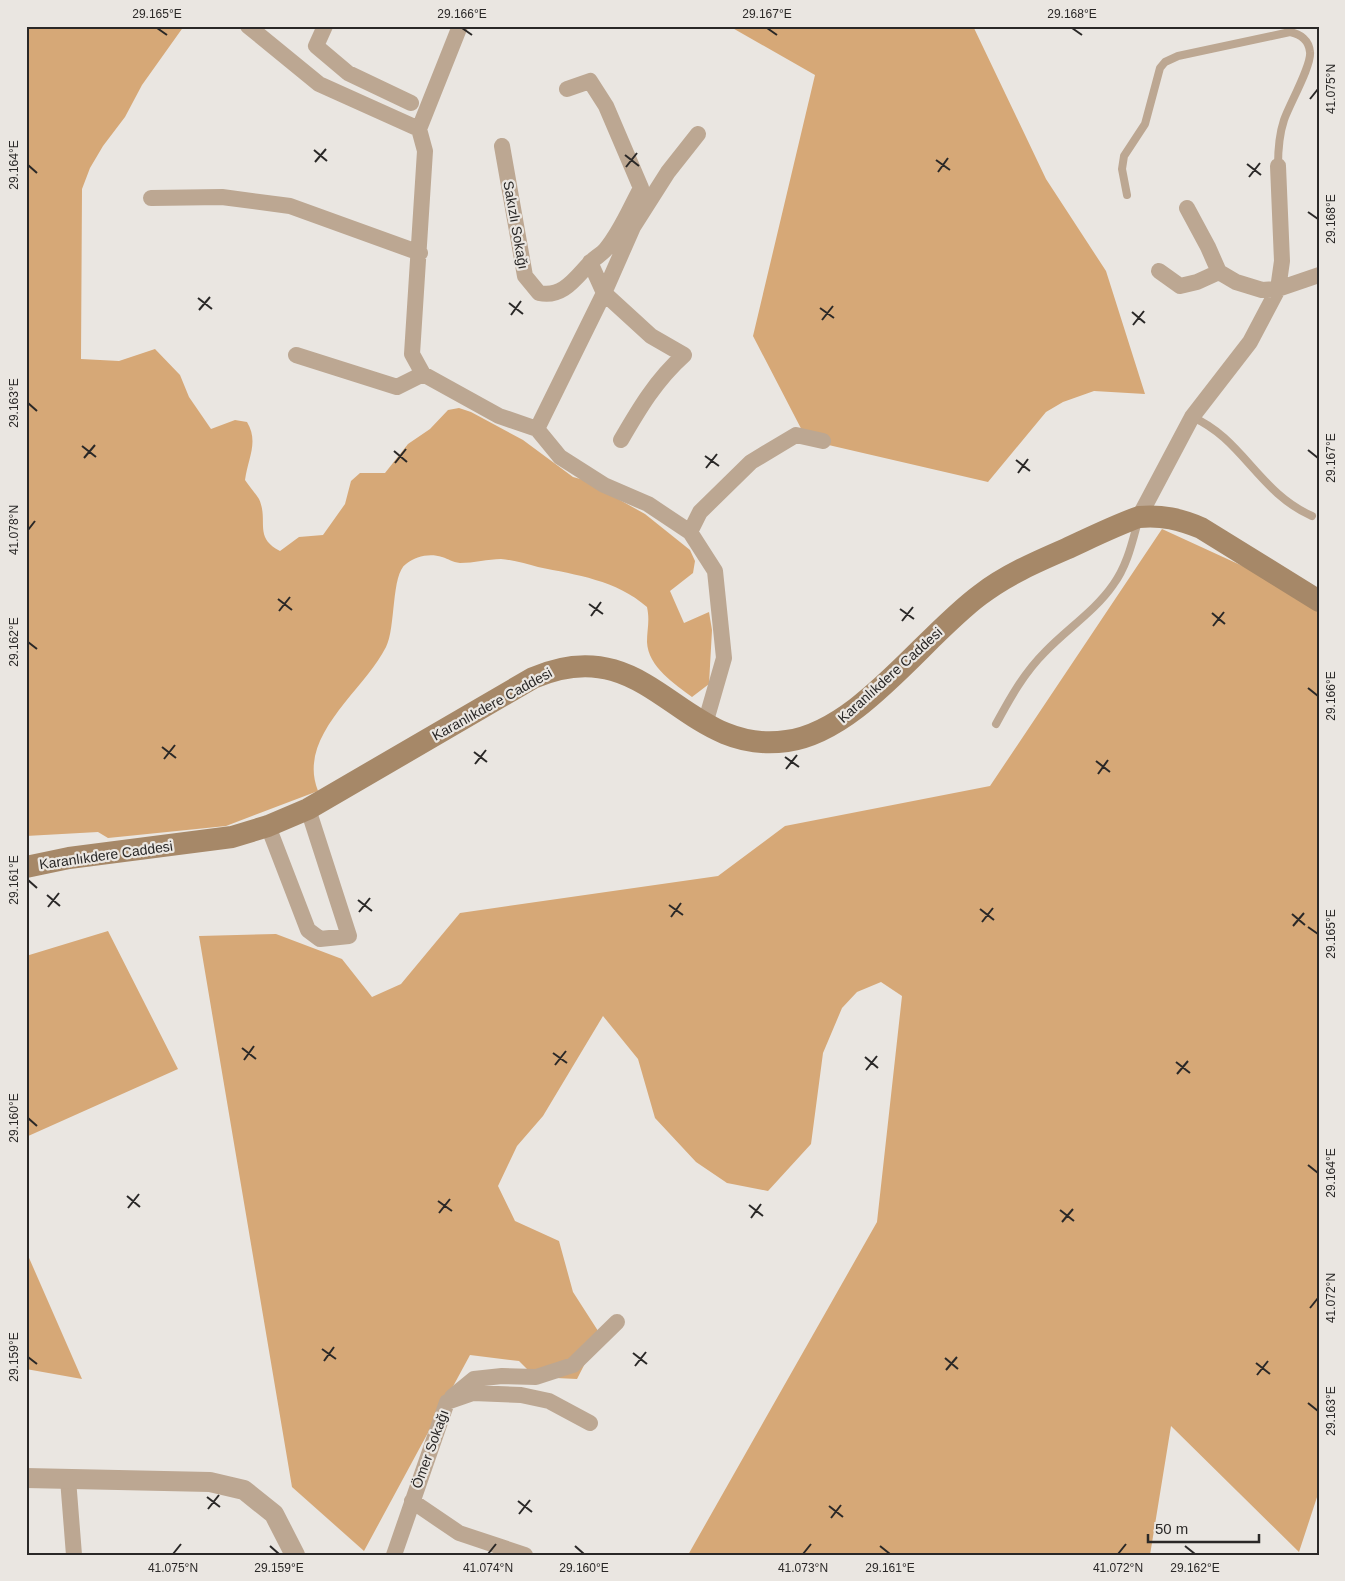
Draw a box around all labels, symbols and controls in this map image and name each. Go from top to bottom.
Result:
text: 29.165°E [132,7,182,21]
text: 29.166°E [437,7,487,21]
text: 29.167°E [742,7,792,21]
text: 29.168°E [1047,7,1097,21]
text: 41.075°N [1324,64,1338,114]
text: 29.164°E [7,140,21,190]
street label: Sakızlı Sokağı [500,180,532,270]
text: 29.168°E [1324,194,1338,244]
text: 29.163°E [7,378,21,428]
text: 29.167°E [1324,433,1338,483]
text: 41.078°N [7,505,21,555]
text: 29.162°E [7,617,21,667]
street label: Karanlıkdere Caddesi [835,624,945,726]
street label: Karanlıkdere Caddesi [429,664,555,744]
text: 29.166°E [1324,671,1338,721]
street label: Karanlıkdere Caddesi [38,838,174,872]
text: 29.161°E [7,855,21,905]
text: 29.165°E [1324,909,1338,959]
text: 29.160°E [7,1093,21,1143]
text: 29.164°E [1324,1148,1338,1198]
text: 41.072°N [1324,1273,1338,1323]
text: 29.159°E [7,1332,21,1382]
text: 29.163°E [1324,1386,1338,1436]
street label: Ömer Sokağı [407,1407,452,1490]
scale bar [1148,1511,1259,1543]
text: 50 m [1155,1520,1188,1537]
text: 41.075°N [148,1561,198,1575]
text: 29.159°E [254,1561,304,1575]
text: 41.074°N [463,1561,513,1575]
text: 29.160°E [559,1561,609,1575]
text: 41.073°N [778,1561,828,1575]
text: 29.161°E [865,1561,915,1575]
text: 41.072°N [1093,1561,1143,1575]
text: 29.162°E [1170,1561,1220,1575]

